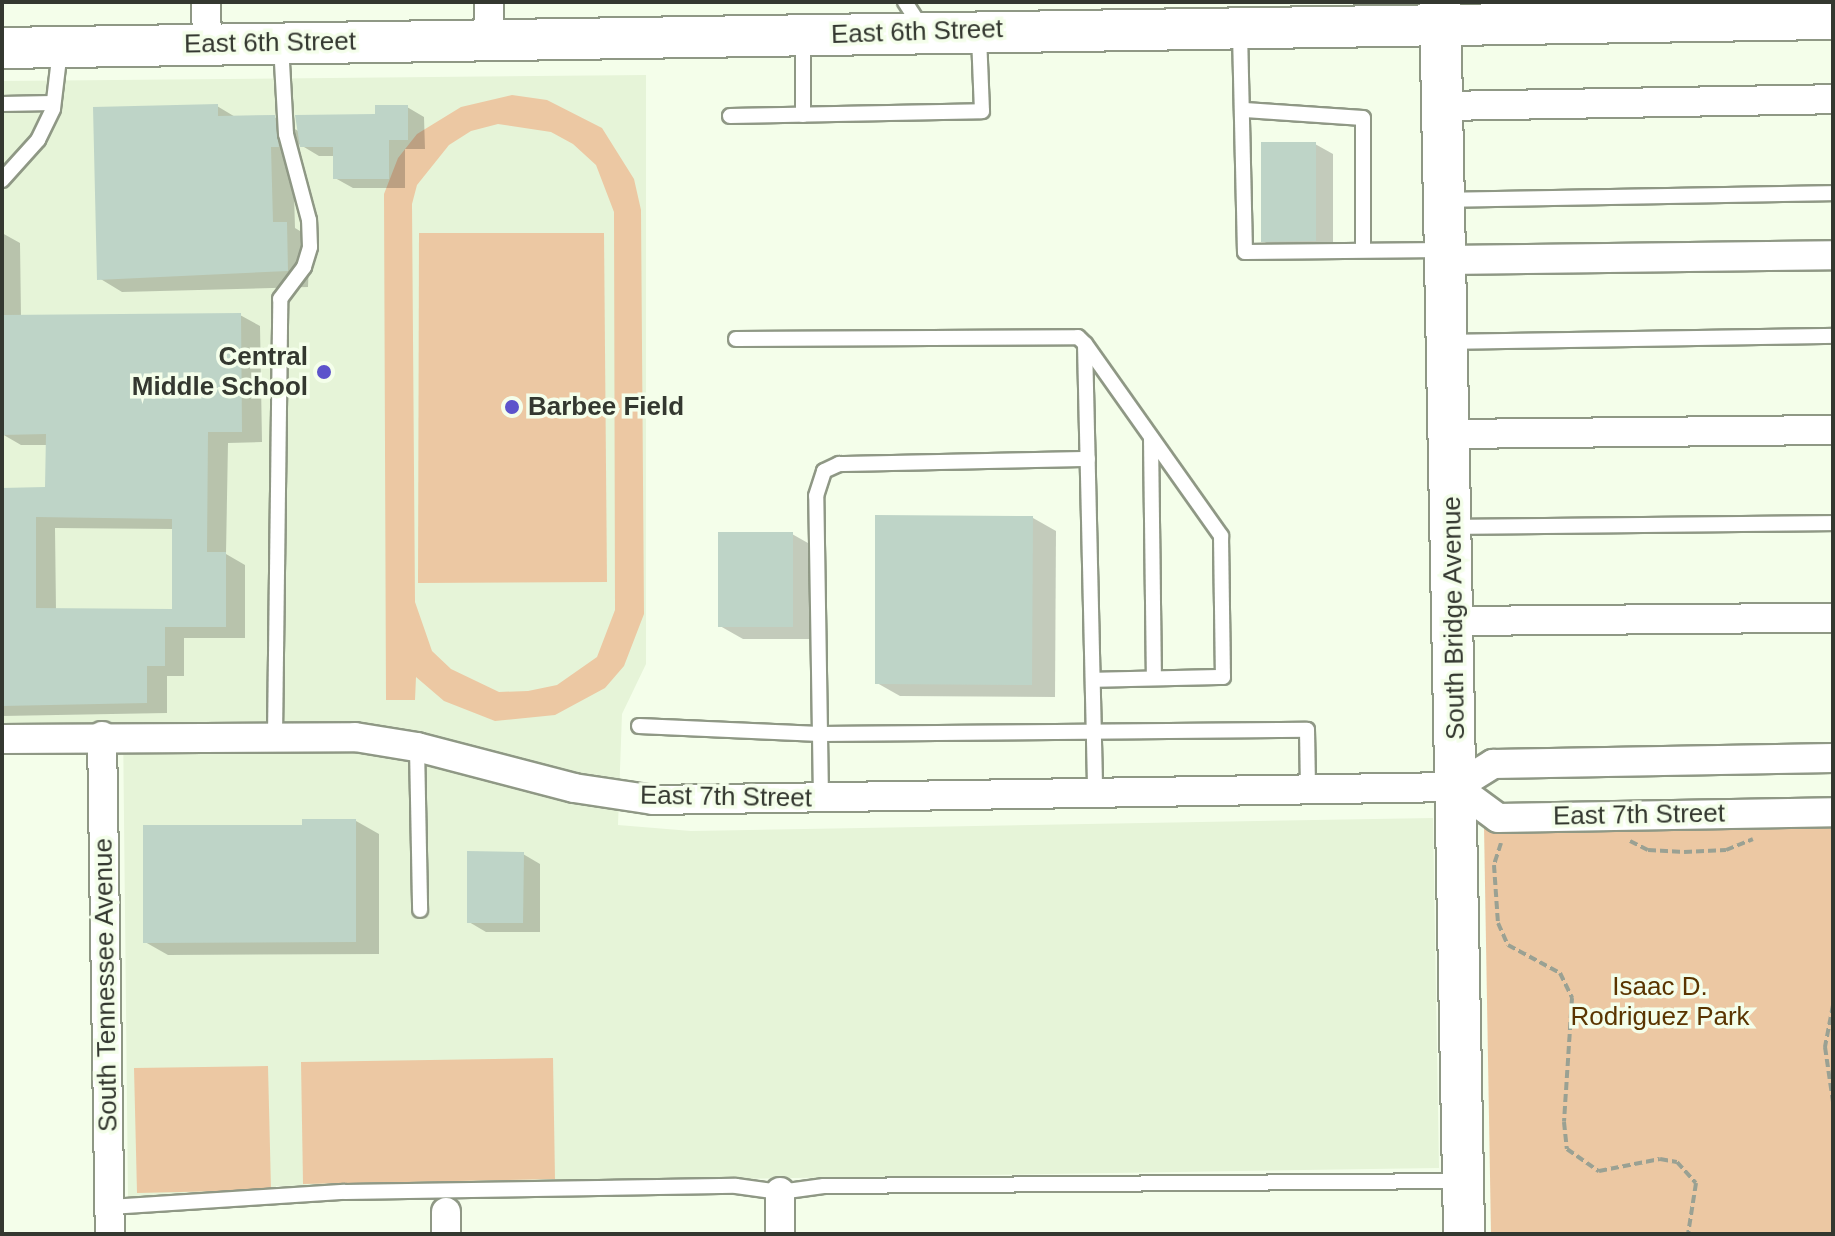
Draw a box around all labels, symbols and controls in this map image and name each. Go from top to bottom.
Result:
street label: East 6th Street [831,13,1003,51]
street label: East 6th Street [184,26,356,60]
place label: Central Middle School [132,341,308,402]
marker: Central Middle School [315,363,333,381]
place label: Barbee Field [528,391,684,423]
marker: Barbee Field [503,398,521,416]
street label: South Bridge Avenue [1436,495,1472,741]
street label: East 7th Street [640,780,812,814]
street label: East 7th Street [1553,798,1725,832]
street label: South Tennessee Avenue [88,837,124,1133]
park label: Isaac D. Rodriguez Park [1570,971,1750,1032]

